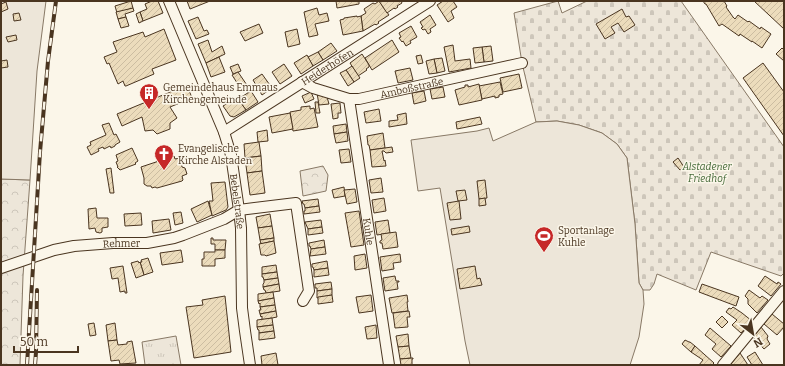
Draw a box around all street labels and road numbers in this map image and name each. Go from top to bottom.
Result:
street label: Heiderhöfen [299,46,356,88]
street label: Amboßstraße [379,76,444,101]
street label: Bebelstraße [227,173,246,230]
street label: Kuhle [360,217,376,246]
street label: Rehmer [102,238,141,251]

